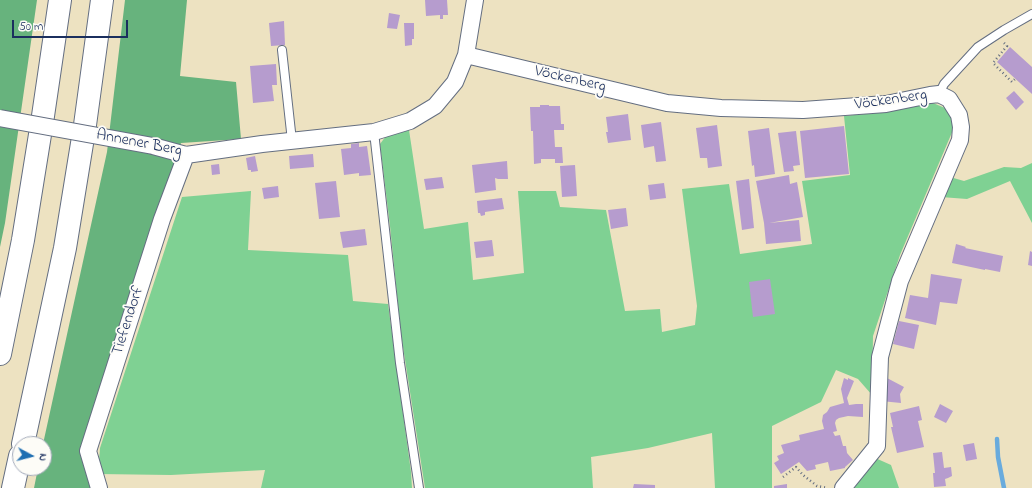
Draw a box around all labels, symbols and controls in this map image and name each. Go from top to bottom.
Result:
scale bar [14,12,130,38]
text: 50 m [19,18,43,36]
street label: Vöckenberg [532,62,608,98]
street label: Vöckenberg [854,86,928,116]
street label: Annener Berg [95,126,183,162]
street label: Tiefendorf [109,284,149,358]
north arrow [12,436,52,476]
text: N [35,453,51,462]

